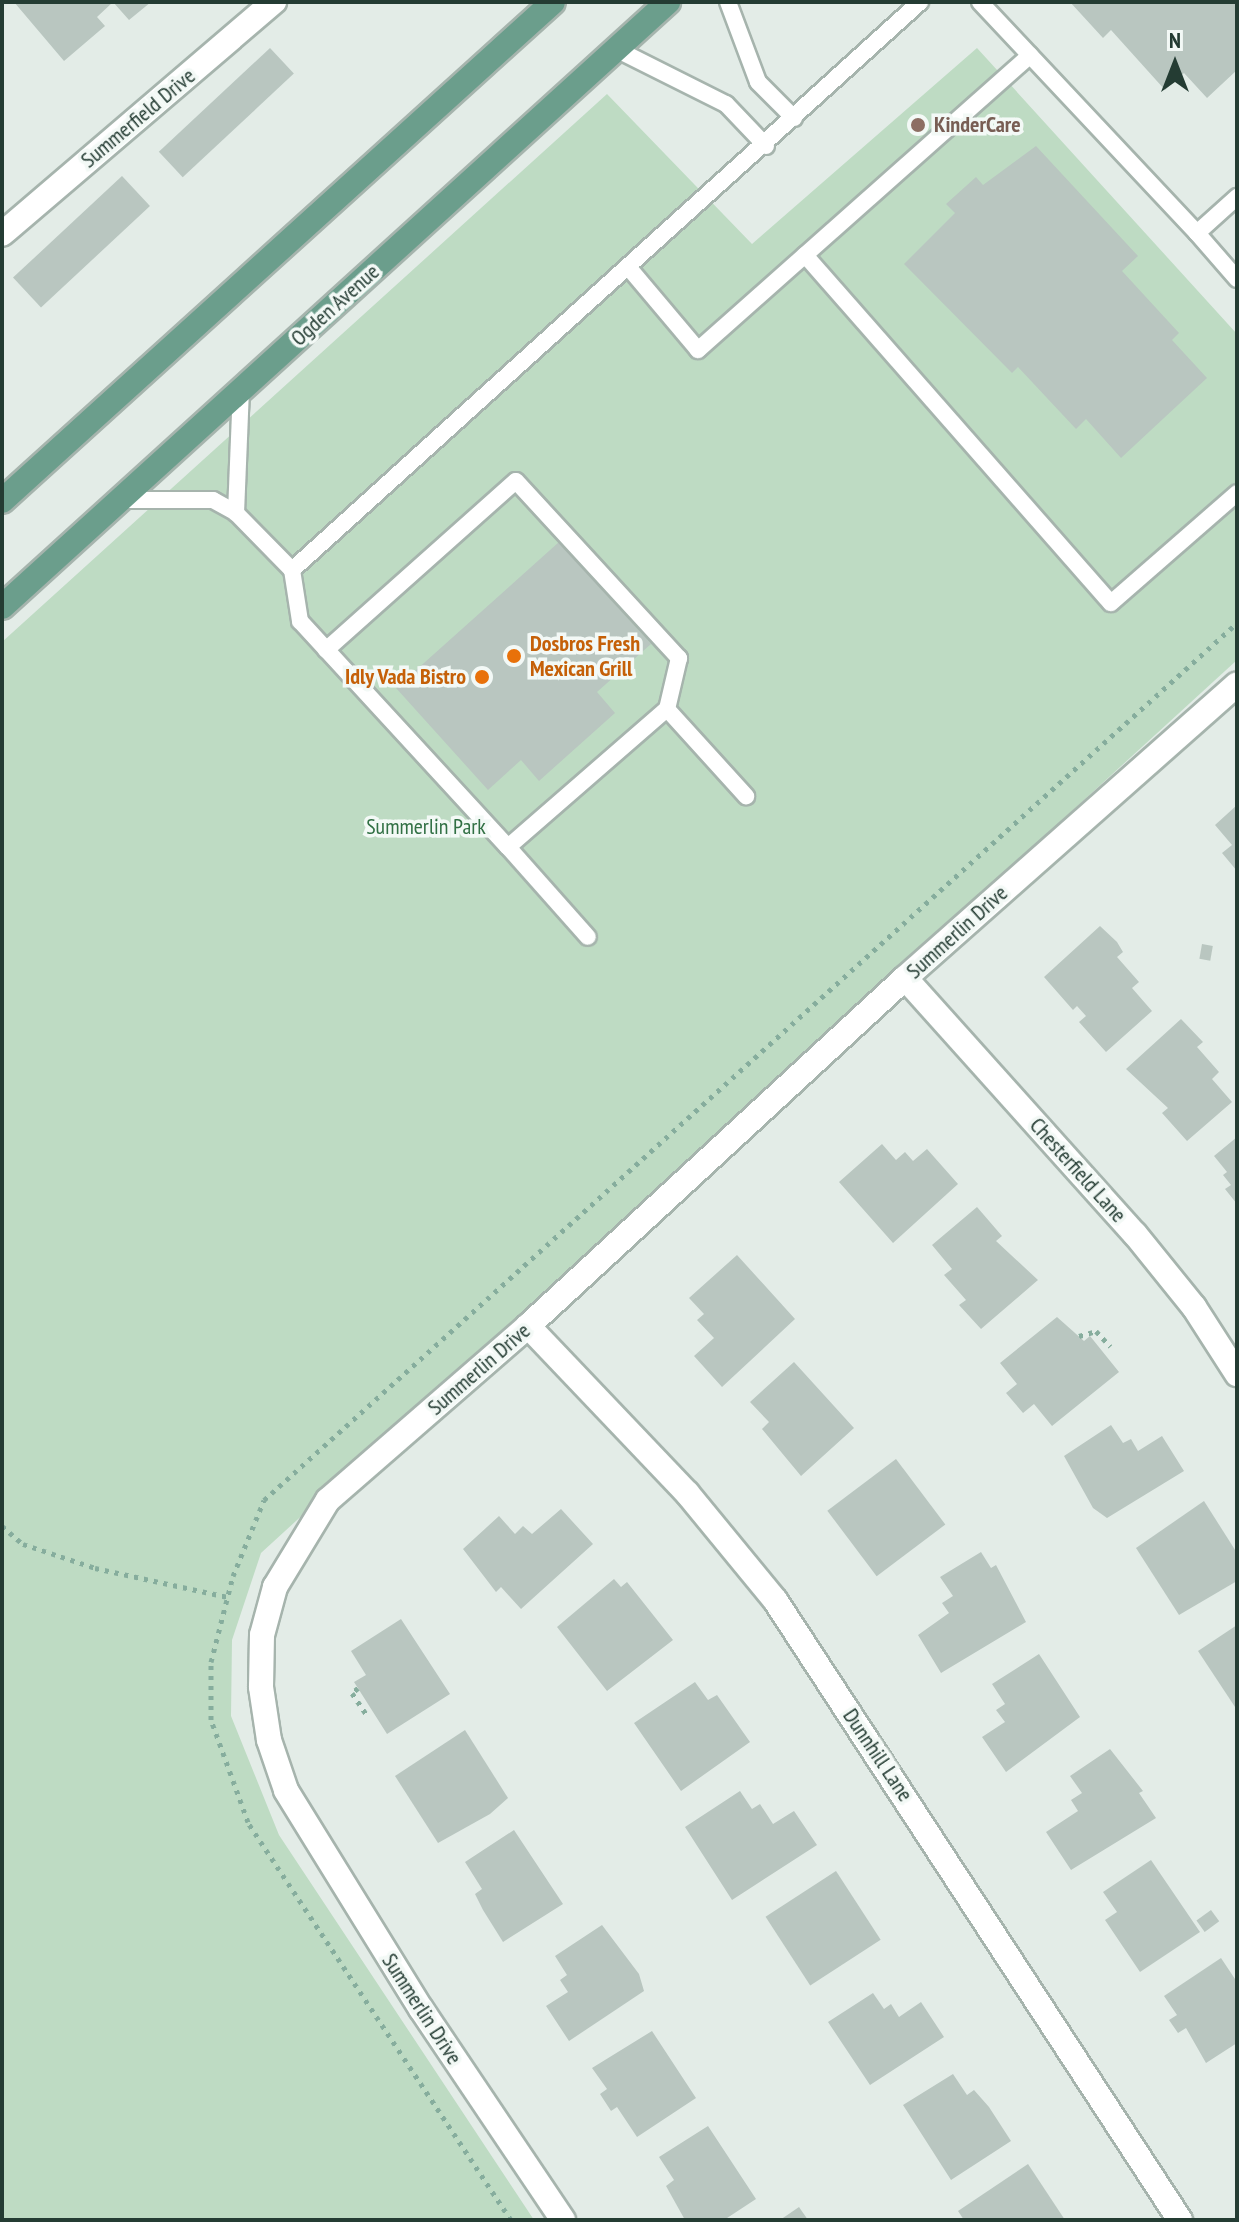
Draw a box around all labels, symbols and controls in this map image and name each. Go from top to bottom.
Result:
north arrow [1135,24,1215,104]
text: N [1169,26,1181,54]
street label: Summerfield Drive [76,63,200,173]
place label: KinderCare [934,112,1021,138]
marker: KinderCare [909,116,927,134]
street label: Ogden Avenue [285,258,385,352]
place label: Dosbros Fresh Mexican Grill [530,630,640,682]
marker: Dosbros Fresh Mexican Grill [505,647,523,665]
place label: Idly Vada Bistro [344,664,466,690]
marker: Idly Vada Bistro [473,668,491,686]
park label: Summerlin Park [366,814,486,840]
street label: Summerlin Drive [901,880,1013,984]
street label: Chesterfield Lane [1024,1112,1132,1228]
street label: Summerlin Drive [422,1317,536,1421]
street label: Dunnhill Lane [837,1704,919,1806]
street label: Summerlin Drive [376,1949,468,2069]

